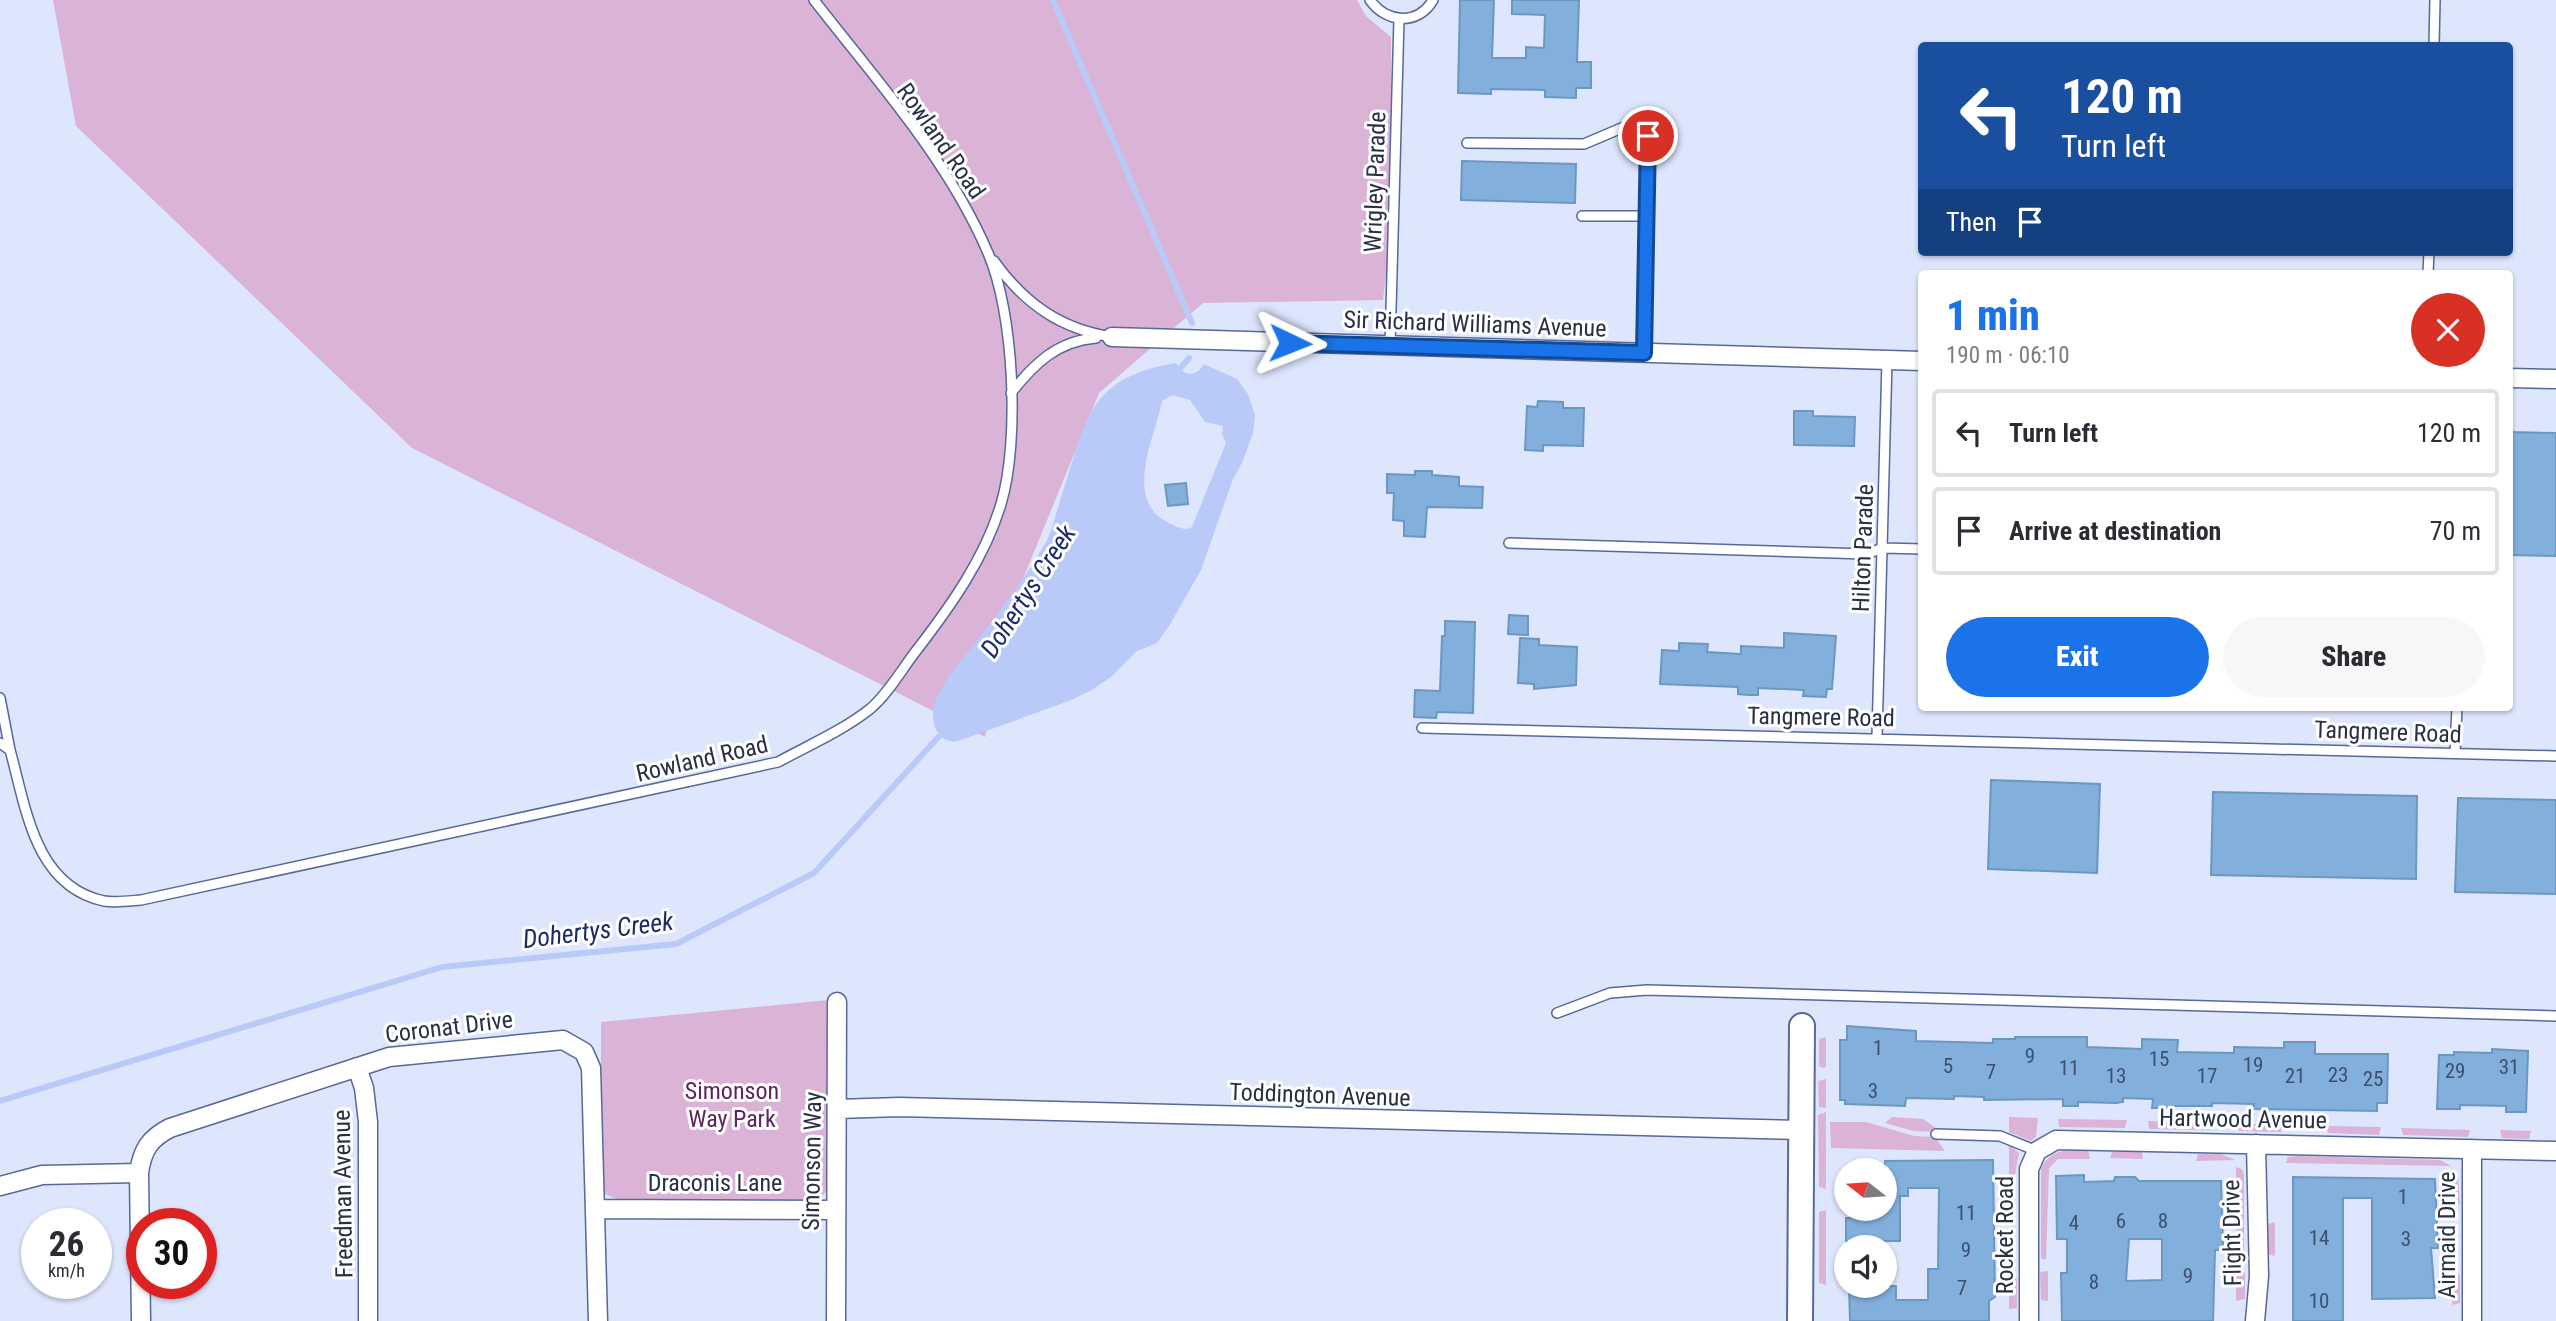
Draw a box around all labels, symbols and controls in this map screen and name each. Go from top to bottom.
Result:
text: 120 m [2061,68,2183,125]
icon: left [1946,70,2037,161]
street label: Rowland Road [891,78,991,204]
pin [1618,106,1678,166]
street label: Wrigley Parade [1359,111,1391,253]
icon: arrive [1629,117,1667,155]
text: Turn left [2061,127,2166,165]
icon: arrive [2011,203,2049,241]
text: Then [1946,207,1997,237]
text: 1 min [1946,291,2040,340]
button: close [2411,293,2485,367]
street label: Sir Richard Williams Avenue [1343,305,1607,343]
position arrow [1253,306,1327,380]
text: 190 m · 06:10 [1946,342,2070,369]
icon: left [1950,414,1988,452]
text: Turn left [2009,418,2098,448]
text: 120 m [2417,418,2481,448]
street label: Hilton Parade [1847,483,1879,613]
icon: arrive [1950,512,1988,550]
text: Arrive at destination [2009,516,2221,546]
text: 70 m [2430,516,2481,546]
water label: Dohertys Creek [974,519,1082,663]
button: Exit [1946,617,2209,697]
button: Share [2223,617,2485,697]
street label: Tangmere Road [1747,702,1895,732]
street label: Tangmere Road [2314,715,2462,749]
street label: Rowland Road [633,730,771,788]
water label: Dohertys Creek [521,906,676,954]
street label: Coronat Drive [384,1005,514,1049]
house number: 1 [1873,1036,1883,1060]
house number: 9 [2025,1044,2035,1068]
house number: 15 [2149,1047,2169,1071]
house number: 19 [2243,1053,2263,1077]
house number: 5 [1943,1054,1953,1078]
house number: 31 [2499,1055,2519,1079]
house number: 11 [2059,1056,2079,1080]
house number: 29 [2445,1059,2465,1083]
house number: 7 [1986,1060,1996,1084]
house number: 23 [2328,1063,2348,1087]
house number: 13 [2106,1064,2126,1088]
house number: 17 [2197,1064,2217,1088]
house number: 21 [2285,1064,2305,1088]
house number: 25 [2363,1067,2383,1091]
park label: Simonson Way Park [685,1077,779,1133]
street label: Toddington Avenue [1229,1078,1411,1112]
house number: 3 [1868,1079,1878,1103]
street label: Simonson Way [797,1091,827,1231]
street label: Hartwood Avenue [2159,1104,2327,1134]
street label: Freedman Avenue [328,1110,358,1278]
north arrow [1834,1158,1897,1222]
map controls [1834,1158,1897,1298]
street label: Draconis Lane [648,1169,782,1197]
street label: Airmaid Drive [2433,1171,2461,1299]
street label: Rocket Road [1991,1176,2019,1294]
street label: Flight Drive [2217,1180,2247,1286]
house number: 1 [2398,1185,2408,1209]
house number: 11 [1956,1201,1976,1225]
speed limit sign: 30 [126,1208,217,1299]
house number: 6 [2116,1209,2126,1233]
house number: 8 [2158,1209,2168,1233]
house number: 4 [2069,1211,2079,1235]
text: 26 [49,1224,84,1265]
house number: 14 [2309,1226,2329,1250]
house number: 3 [2401,1227,2411,1251]
button: sound [1834,1235,1897,1298]
house number: 9 [1961,1238,1971,1262]
text: km/h [48,1260,85,1281]
house number: 9 [2183,1264,2193,1288]
house number: 8 [2089,1270,2099,1294]
house number: 7 [1957,1276,1967,1300]
house number: 10 [2309,1289,2329,1313]

